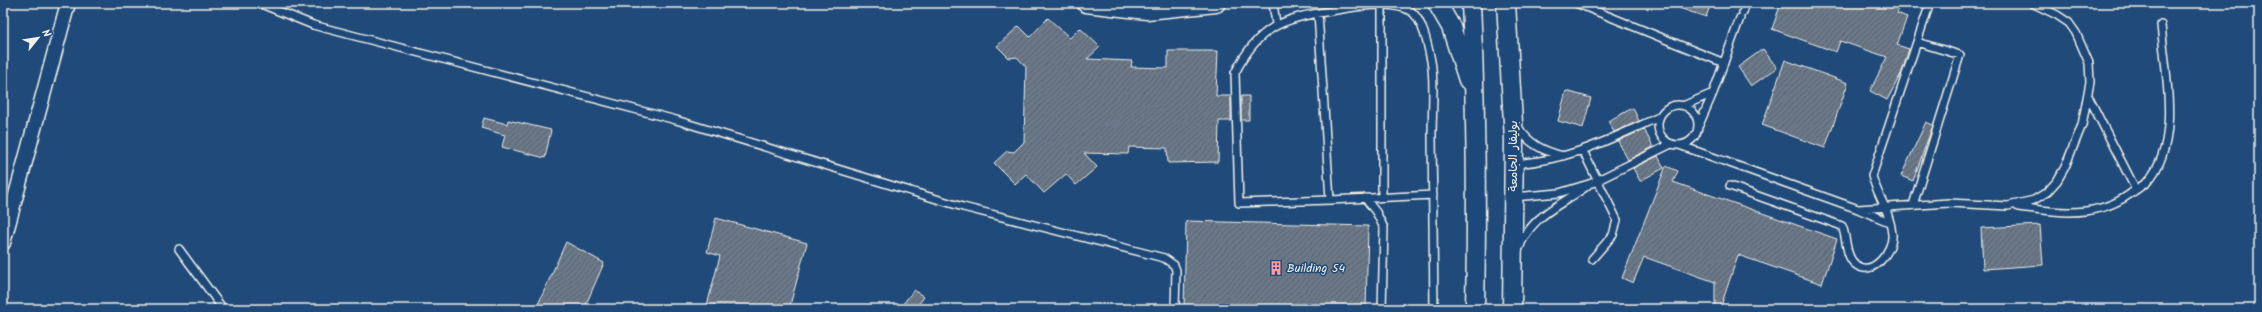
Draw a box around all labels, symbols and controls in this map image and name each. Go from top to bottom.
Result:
north arrow [18,18,58,58]
text: N [36,26,55,41]
street label: بوليفار الجامعة [1504,121,1523,191]
place label: Building 54 [1287,259,1345,278]
building icon: Building 54 [1268,260,1284,276]

